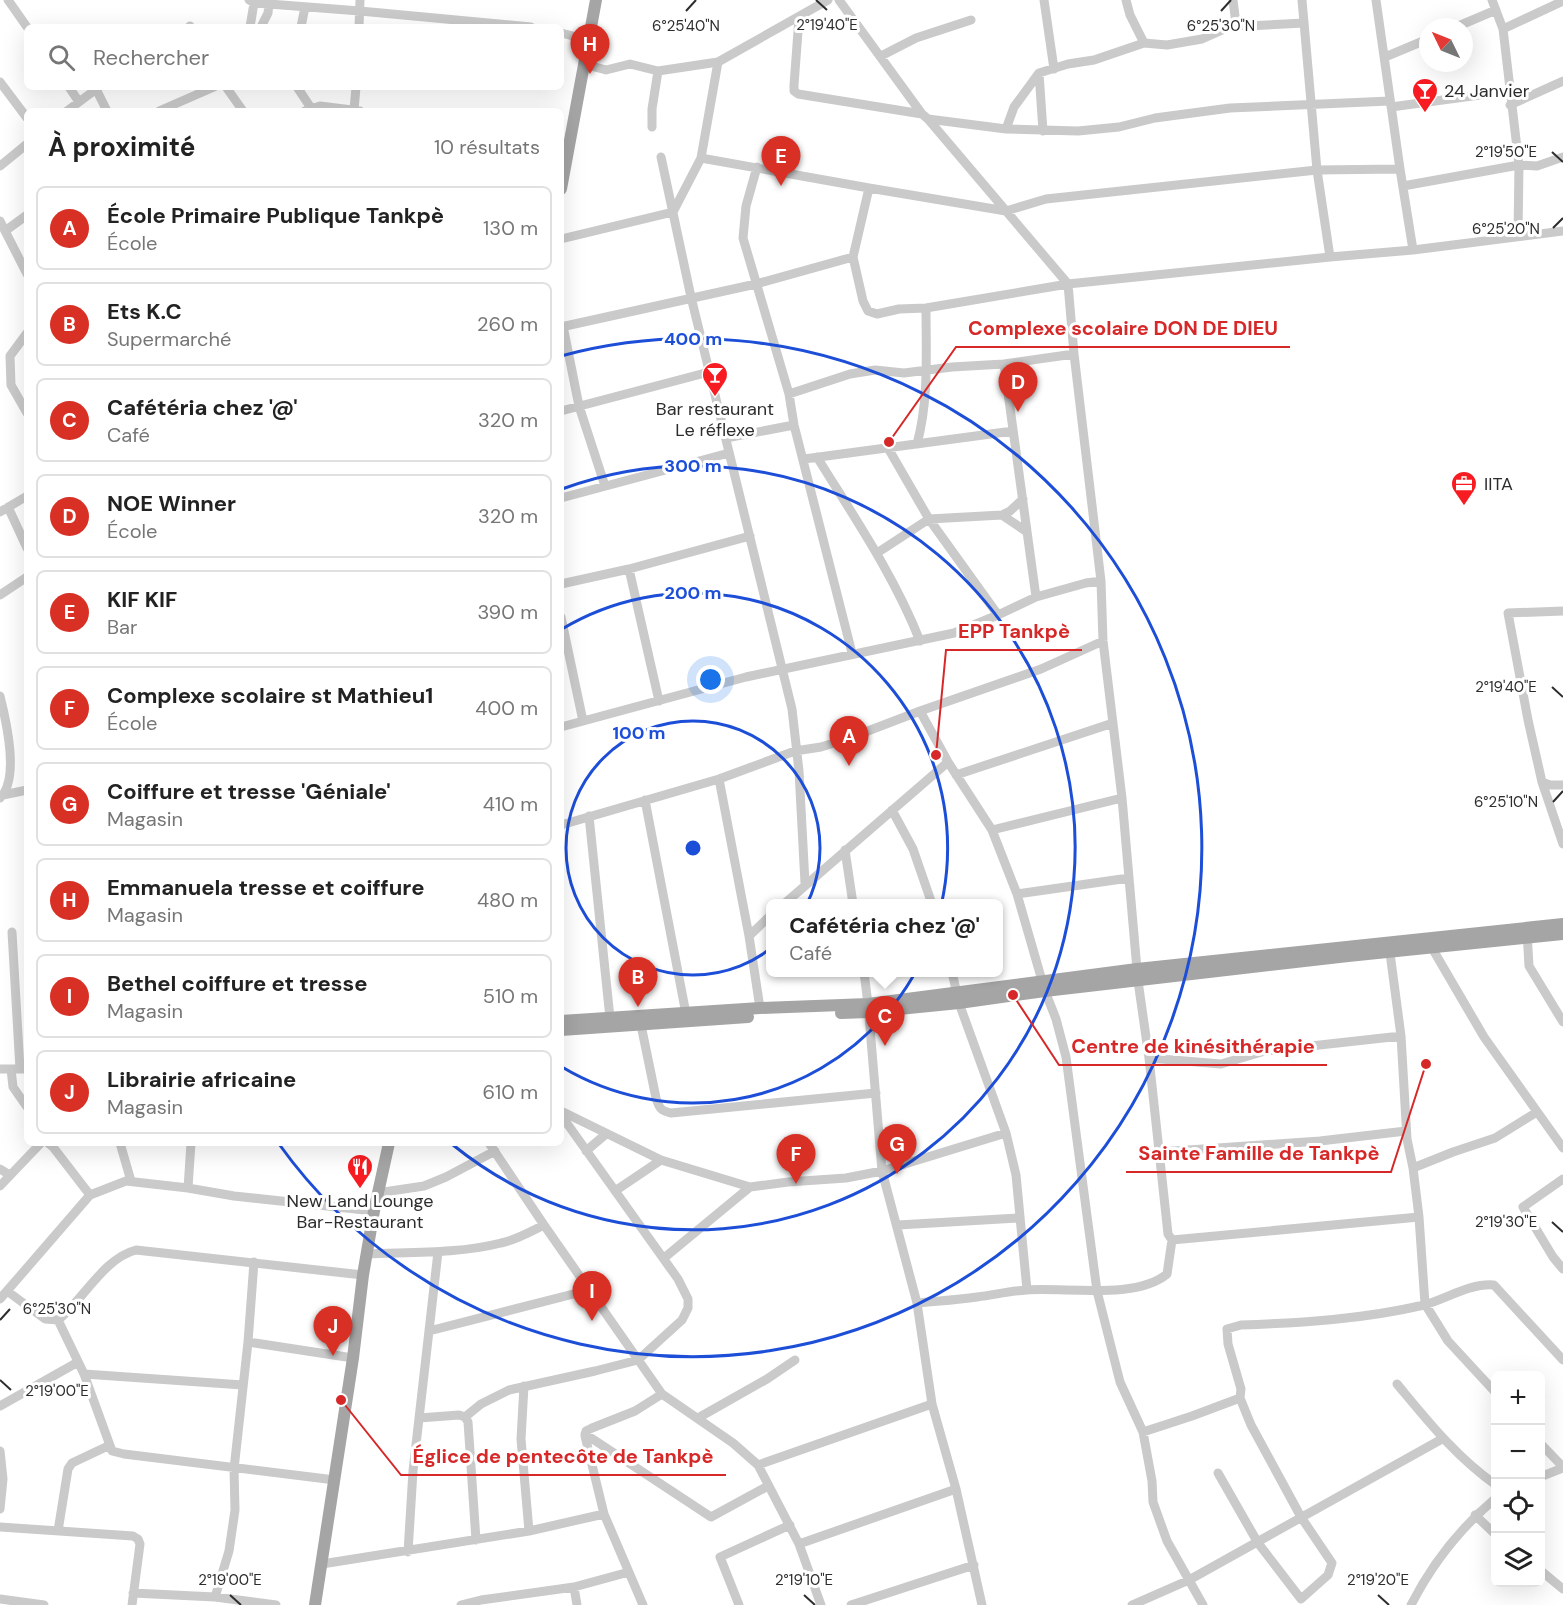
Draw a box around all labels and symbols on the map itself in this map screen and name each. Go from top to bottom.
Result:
text: 2°19'40"E [796,15,858,35]
text: 6°25'40"N [652,16,720,36]
text: 6°25'30"N [1187,16,1255,36]
north arrow [1419,18,1473,72]
pin: H [570,25,610,74]
bar icon: 24 Janvier [1410,76,1440,114]
place label: 24 Janvier [1444,79,1530,103]
pin: E [762,136,800,186]
text: 2°19'50"E [1475,142,1537,162]
text: 6°25'20"N [1472,219,1540,239]
callout: Complexe scolaire DON DE DIEU [956,309,1290,347]
text: Complexe scolaire DON DE DIEU [968,315,1278,341]
text: 400 m [664,327,722,351]
bar icon: Bar restaurant Le réflexe [700,360,730,398]
pin: D [998,362,1038,412]
place label: Bar restaurant Le réflexe [656,397,774,442]
text: 300 m [664,454,722,478]
office icon: IITA [1449,469,1479,507]
place label: IITA [1484,472,1513,496]
text: 200 m [665,581,721,605]
callout: EPP Tankpè [946,612,1082,650]
text: EPP Tankpè [958,618,1070,644]
your location [696,665,725,694]
text: 2°19'40"E [1475,677,1537,697]
pin: A [830,716,868,766]
text: 100 m [612,721,666,745]
text: 6°25'10"N [1474,792,1538,812]
centre of rings [683,838,703,858]
pin: B [618,958,658,1007]
pin: C [866,996,904,1046]
callout: Centre de kinésithérapie [1059,1027,1327,1065]
text: Centre de kinésithérapie [1071,1033,1315,1059]
pin: G [878,1124,916,1174]
pin: F [776,1134,816,1184]
callout: Sainte Famille de Tankpè [1126,1134,1391,1172]
text: Sainte Famille de Tankpè [1138,1140,1380,1166]
restaurant icon: New Land Lounge Bar-Restaurant [345,1152,375,1190]
place label: New Land Lounge Bar-Restaurant [287,1189,433,1234]
text: 2°19'30"E [1475,1212,1537,1232]
pin: I [572,1272,612,1321]
text: 6°25'30"N [23,1299,91,1319]
pin: J [314,1306,352,1356]
text: 2°19'00"E [25,1381,89,1401]
callout: Églice de pentecôte de Tankpè [401,1437,726,1475]
text: Églice de pentecôte de Tankpè [413,1443,713,1469]
text: 2°19'00"E [198,1570,262,1590]
text: 2°19'10"E [775,1570,833,1590]
text: 2°19'20"E [1347,1570,1409,1590]

